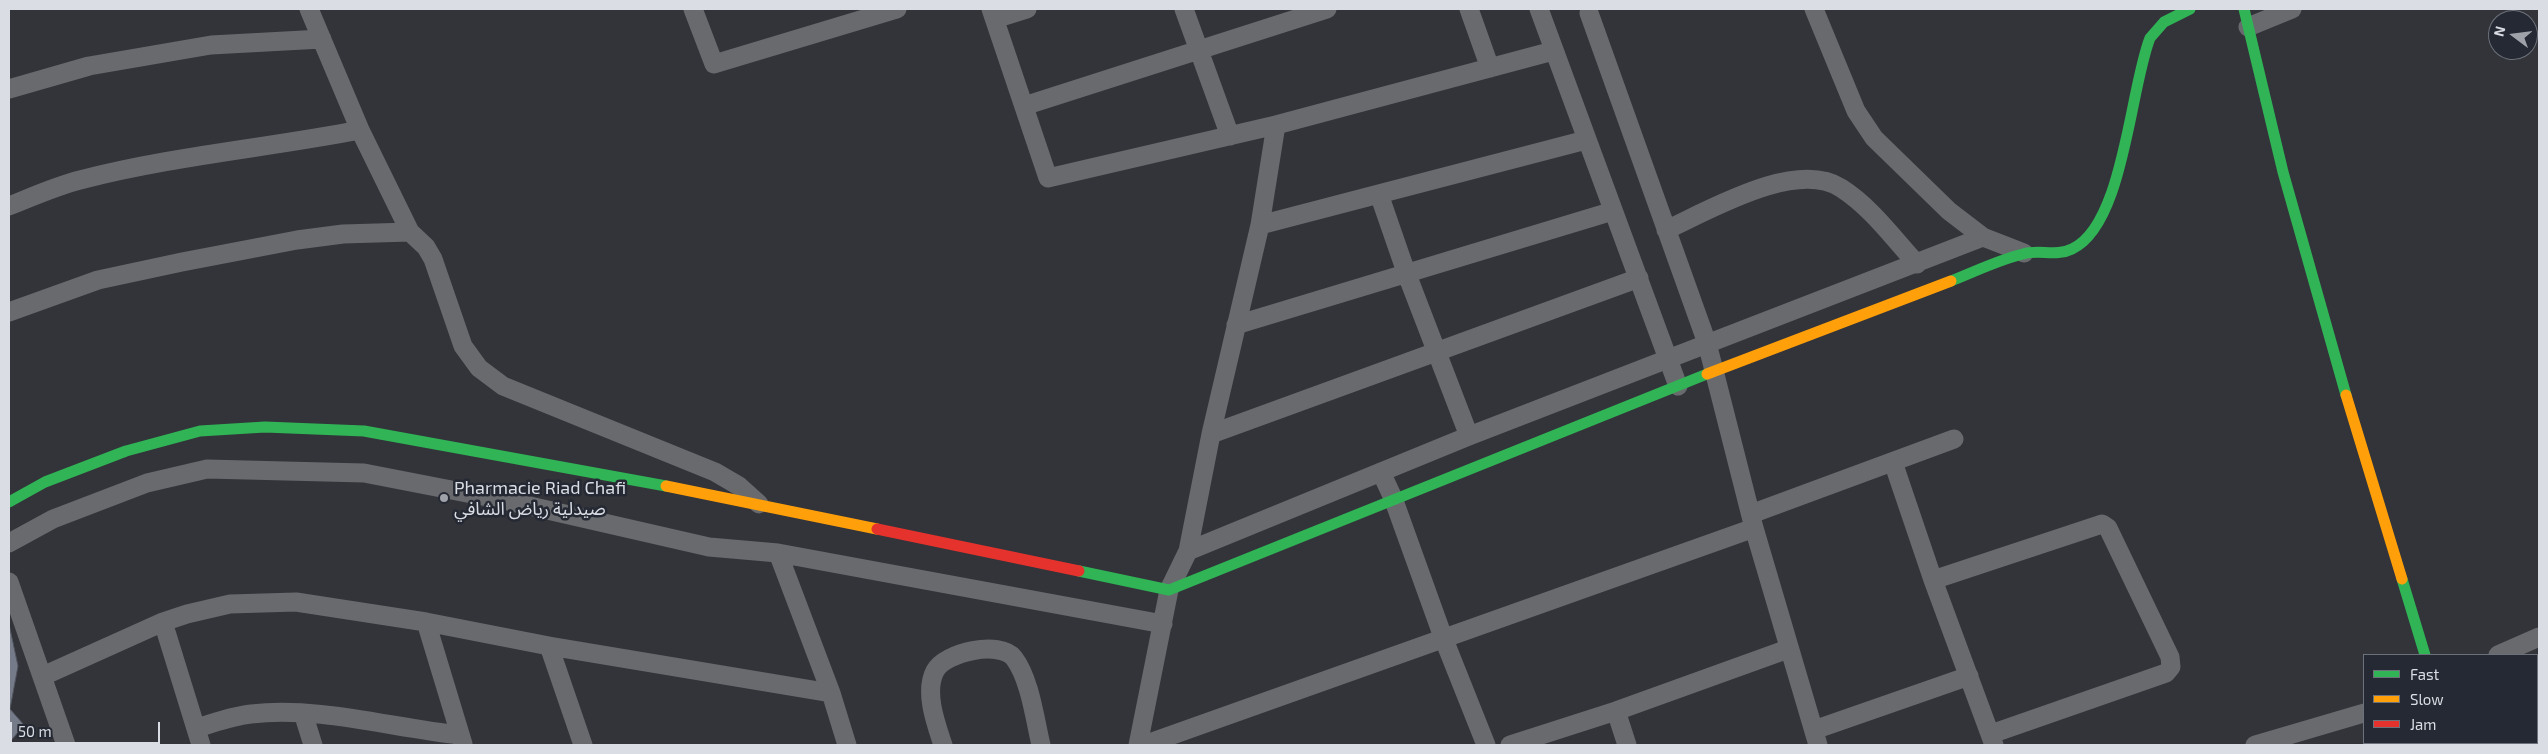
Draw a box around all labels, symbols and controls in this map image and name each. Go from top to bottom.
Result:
north arrow [2488,10,2538,60]
text: N [2489,24,2509,38]
place label: Pharmacie Riad Chafi صيدلية رياض الشافي [454,477,626,520]
marker: Pharmacie Riad Chafi صيدلية رياض الشافي [438,492,450,504]
legend [2363,654,2538,744]
text: Fast [2410,665,2439,683]
text: Slow [2410,690,2444,708]
scale bar [12,712,162,744]
text: Jam [2410,715,2436,733]
text: 50 m [18,722,52,740]

